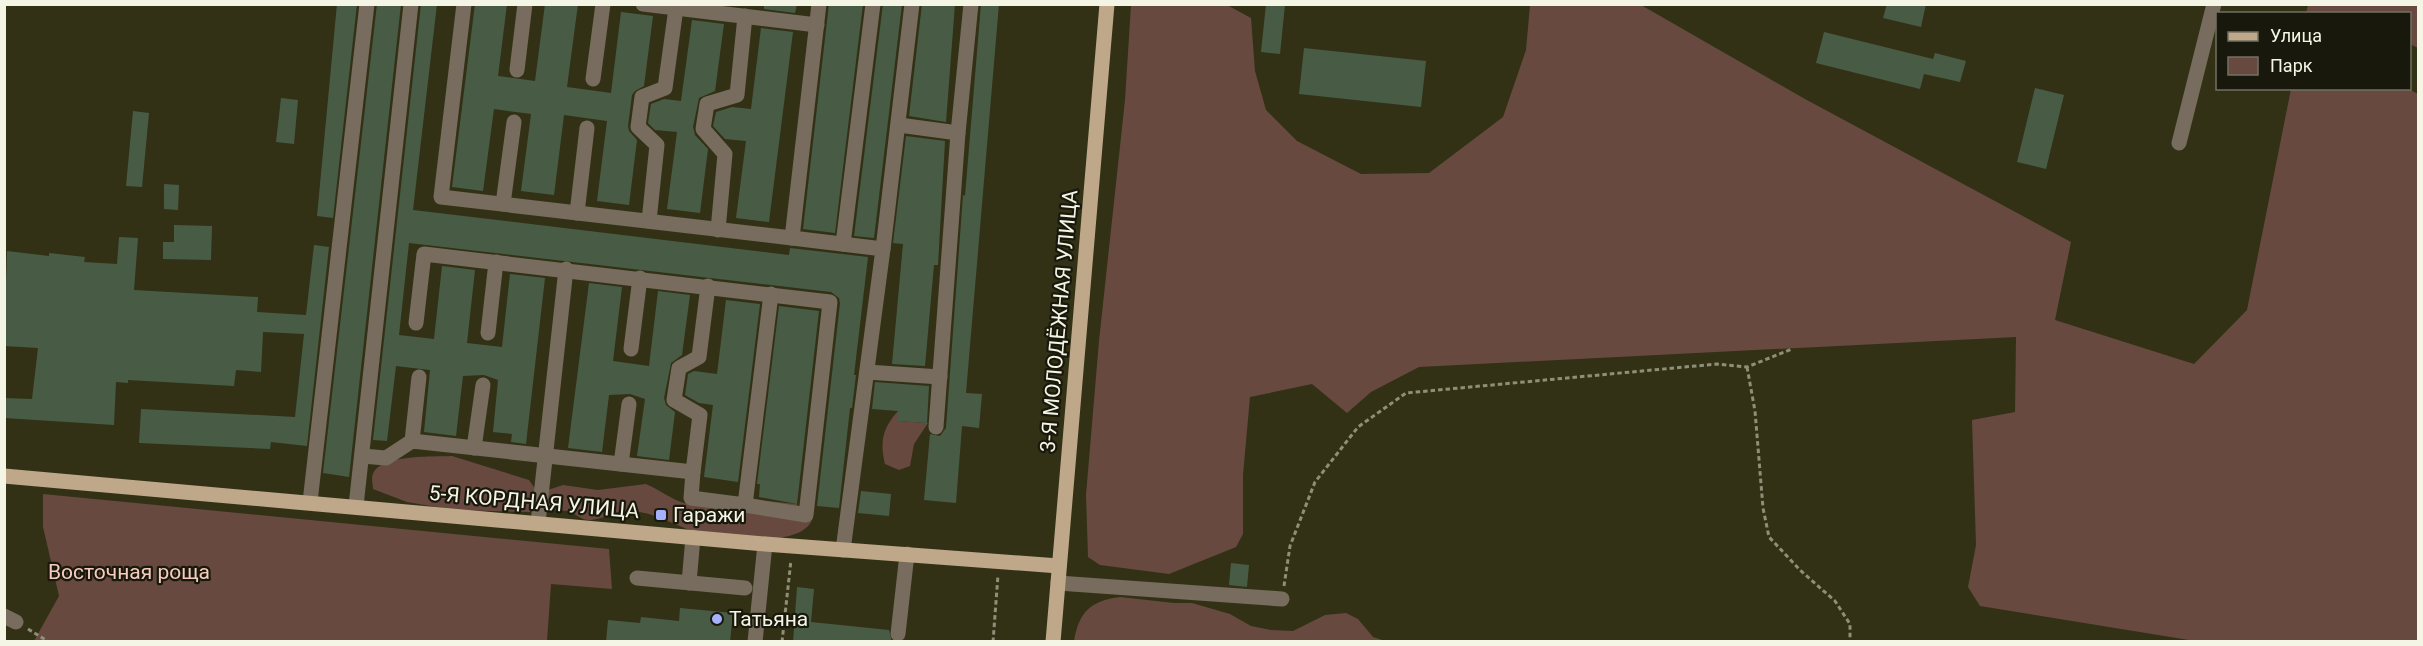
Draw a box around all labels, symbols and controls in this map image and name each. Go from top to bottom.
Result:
legend [2216,12,2411,90]
text: Улица [2270,25,2322,46]
text: Парк [2270,55,2313,76]
street label: 3-Я МОЛОДЁЖНАЯ УЛИЦА [1036,188,1082,453]
street label: 5-Я КОРДНАЯ УЛИЦА [428,481,641,523]
place label: Гаражи [673,503,745,527]
marker: Гаражи [654,508,668,522]
park label: Восточная роща [48,560,210,584]
place label: Татьяна [729,607,808,631]
marker: Татьяна [710,612,724,626]

